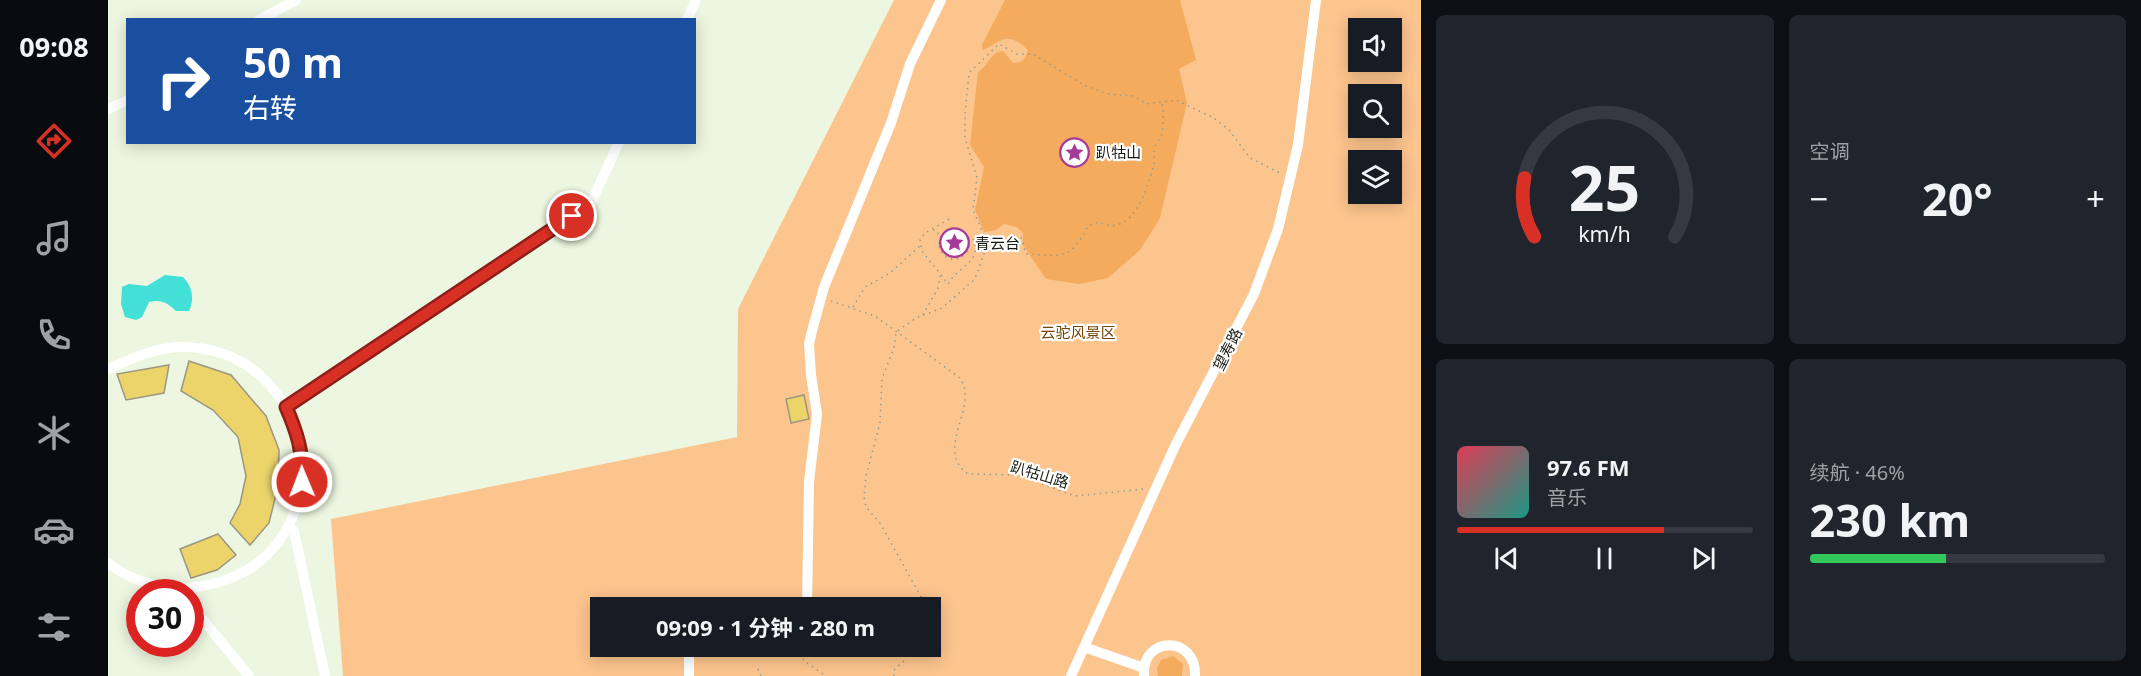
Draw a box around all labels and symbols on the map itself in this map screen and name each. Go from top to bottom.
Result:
place icon: 趴牯山 [1059,136,1091,168]
place label: 趴牯山 [1096,142,1141,162]
pin [546,190,597,241]
place icon: 青云台 [938,227,970,259]
place label: 青云台 [975,233,1020,253]
park label: 云驼风景区 [1040,322,1116,342]
street label: 望寿路 [1208,324,1246,374]
position arrow [270,450,334,514]
street label: 趴牯山路 [1008,456,1072,492]
speed limit sign: 30 [126,579,204,657]

